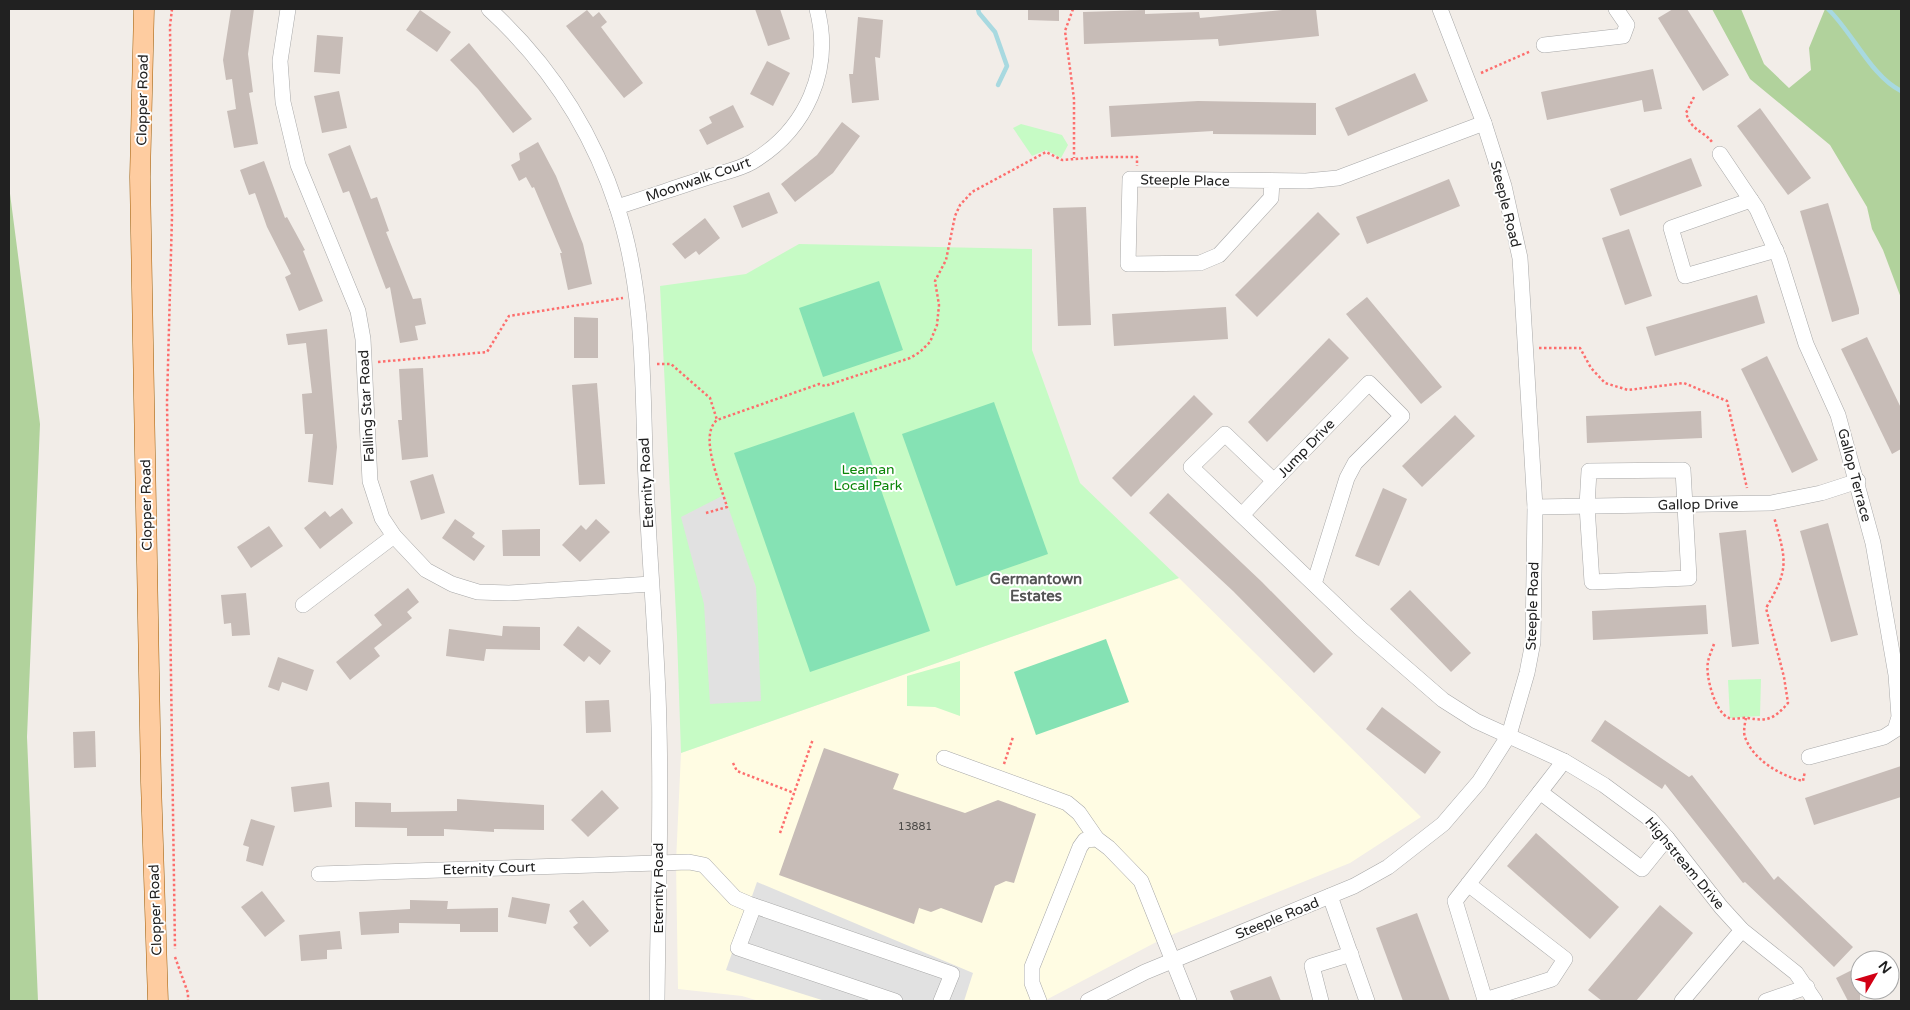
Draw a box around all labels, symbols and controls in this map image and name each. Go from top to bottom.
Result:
street label: Clopper Road [133,54,152,146]
street label: Moonwalk Court [644,153,753,205]
street label: Steeple Road [1487,159,1524,249]
street label: Steeple Place [1140,171,1230,190]
street label: Falling Star Road [355,349,378,463]
street label: Jump Drive [1274,415,1339,481]
street label: Gallop Terrace [1834,427,1875,524]
street label: Eternity Road [636,437,657,529]
street label: Clopper Road [137,459,156,551]
park label: Leaman Local Park [834,461,903,494]
street label: Gallop Drive [1657,495,1739,514]
street label: Steeple Road [1522,562,1543,651]
district label: Germantown Estates [990,570,1082,605]
street label: Highstream Drive [1641,814,1728,913]
house number: 13881 [898,820,932,833]
street label: Eternity Road [650,843,667,933]
street label: Eternity Court [442,858,536,879]
street label: Clopper Road [145,864,166,956]
street label: Steeple Road [1233,894,1321,943]
north arrow [1850,950,1900,1000]
text: N [1875,958,1895,977]

